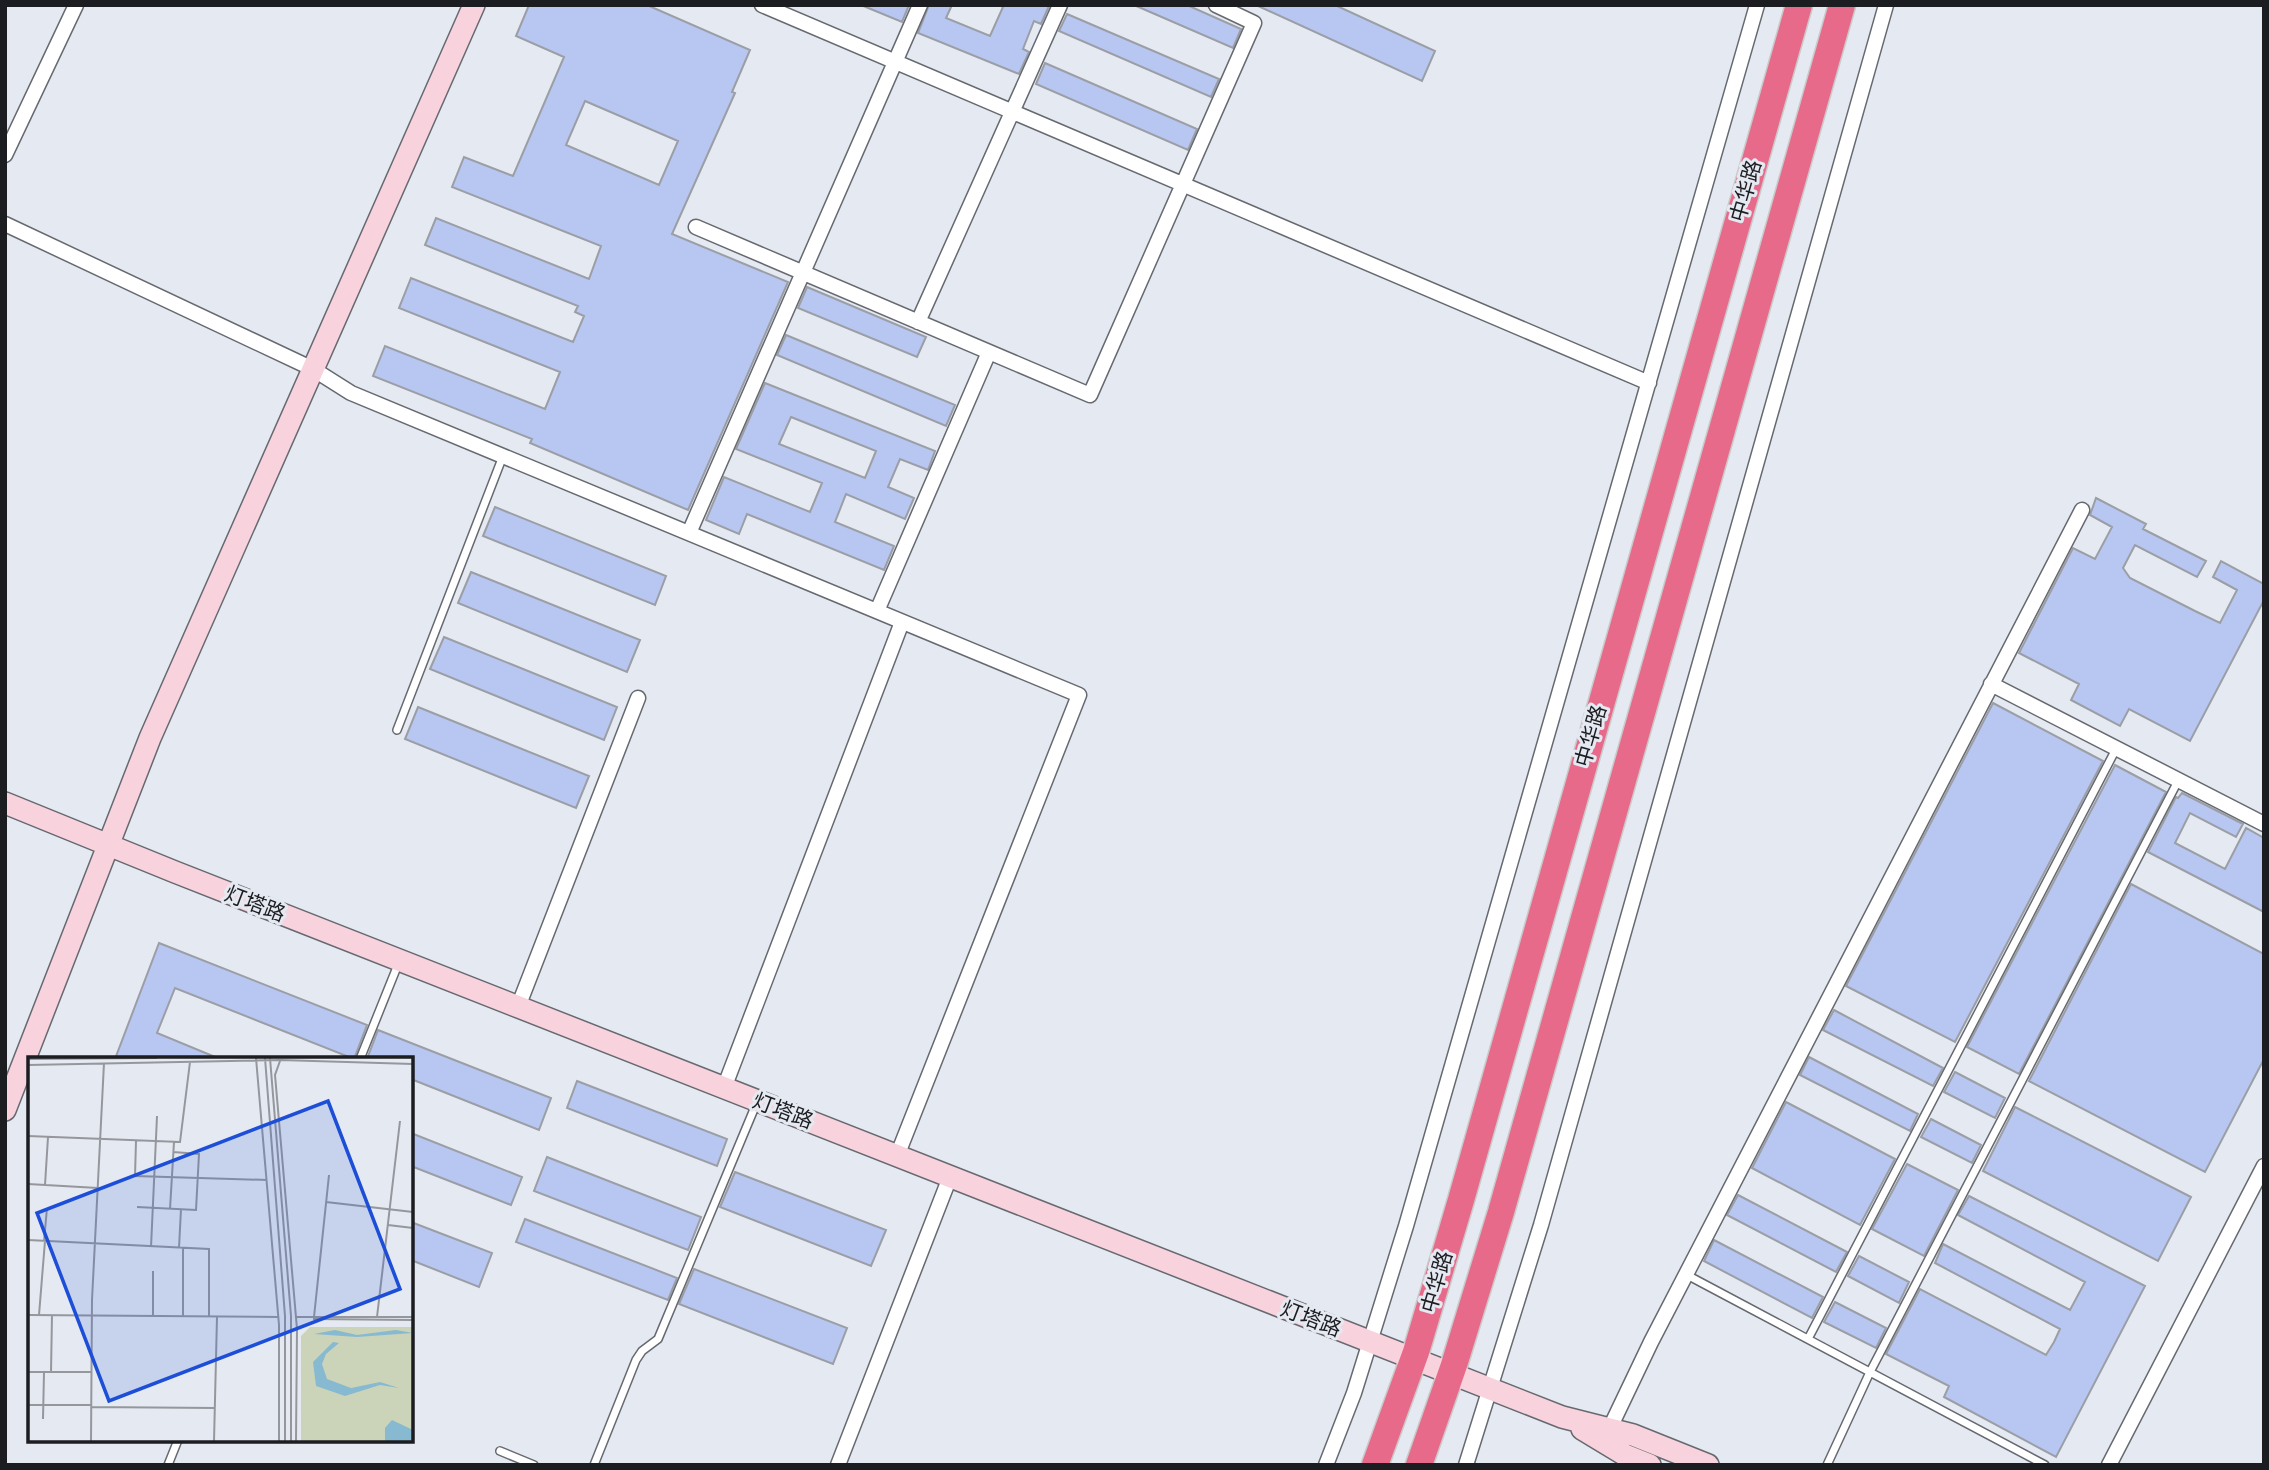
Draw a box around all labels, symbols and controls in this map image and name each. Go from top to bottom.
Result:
street label: 中华路 [1725,157,1767,225]
street label: 中华路 [1570,702,1612,770]
street label: 灯塔路 [221,881,289,927]
inset map [28,1057,413,1442]
street label: 灯塔路 [749,1088,817,1134]
street label: 中华路 [1416,1248,1458,1316]
street label: 灯塔路 [1277,1296,1345,1342]

